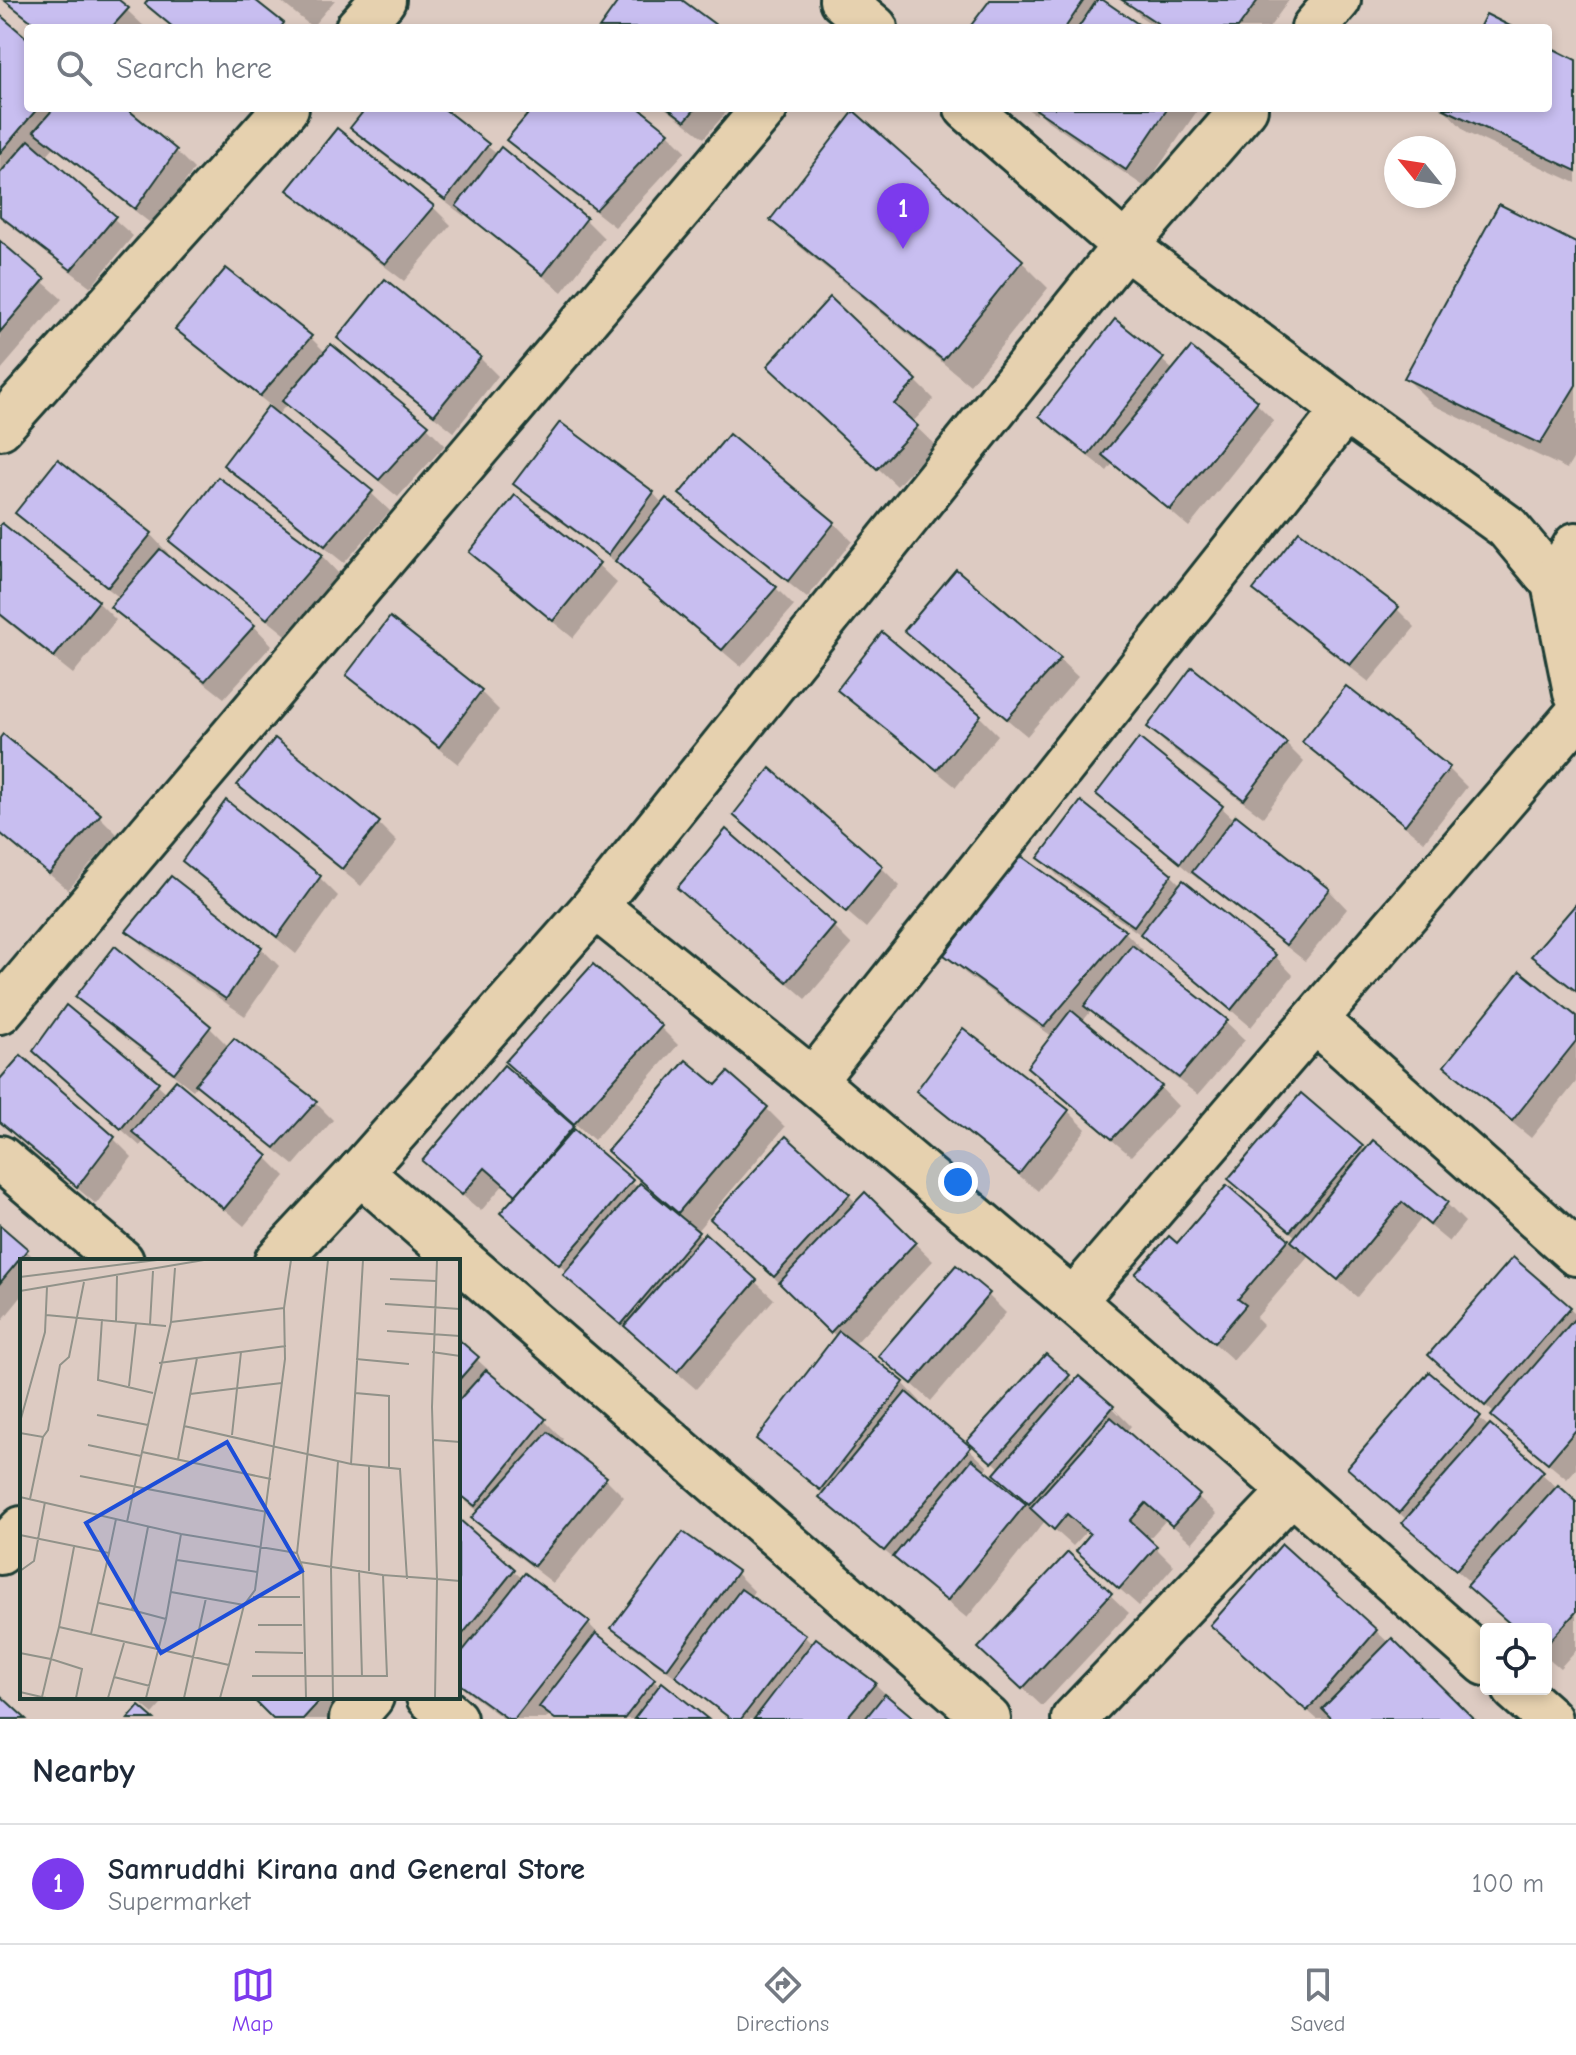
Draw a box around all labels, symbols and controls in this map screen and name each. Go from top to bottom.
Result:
search box [24,24,1552,112]
icon: search [52,46,96,90]
text: Search here [116,51,272,86]
north arrow [1384,136,1456,208]
pin: 1 [877,183,929,249]
your location [938,1162,978,1202]
inset map [20,1259,460,1699]
map controls [1480,1623,1552,1695]
button: locate [1480,1623,1552,1695]
text: Nearby [32,1751,135,1791]
text: Samruddhi Kirana and General Store [108,1852,585,1887]
text: 1 [53,1869,63,1899]
text: 100 m [1472,1869,1544,1899]
text: Supermarket [108,1887,251,1917]
tab: Map [231,1963,275,2037]
tab: Directions [736,1963,829,2037]
tab: Saved [1290,1963,1345,2037]

